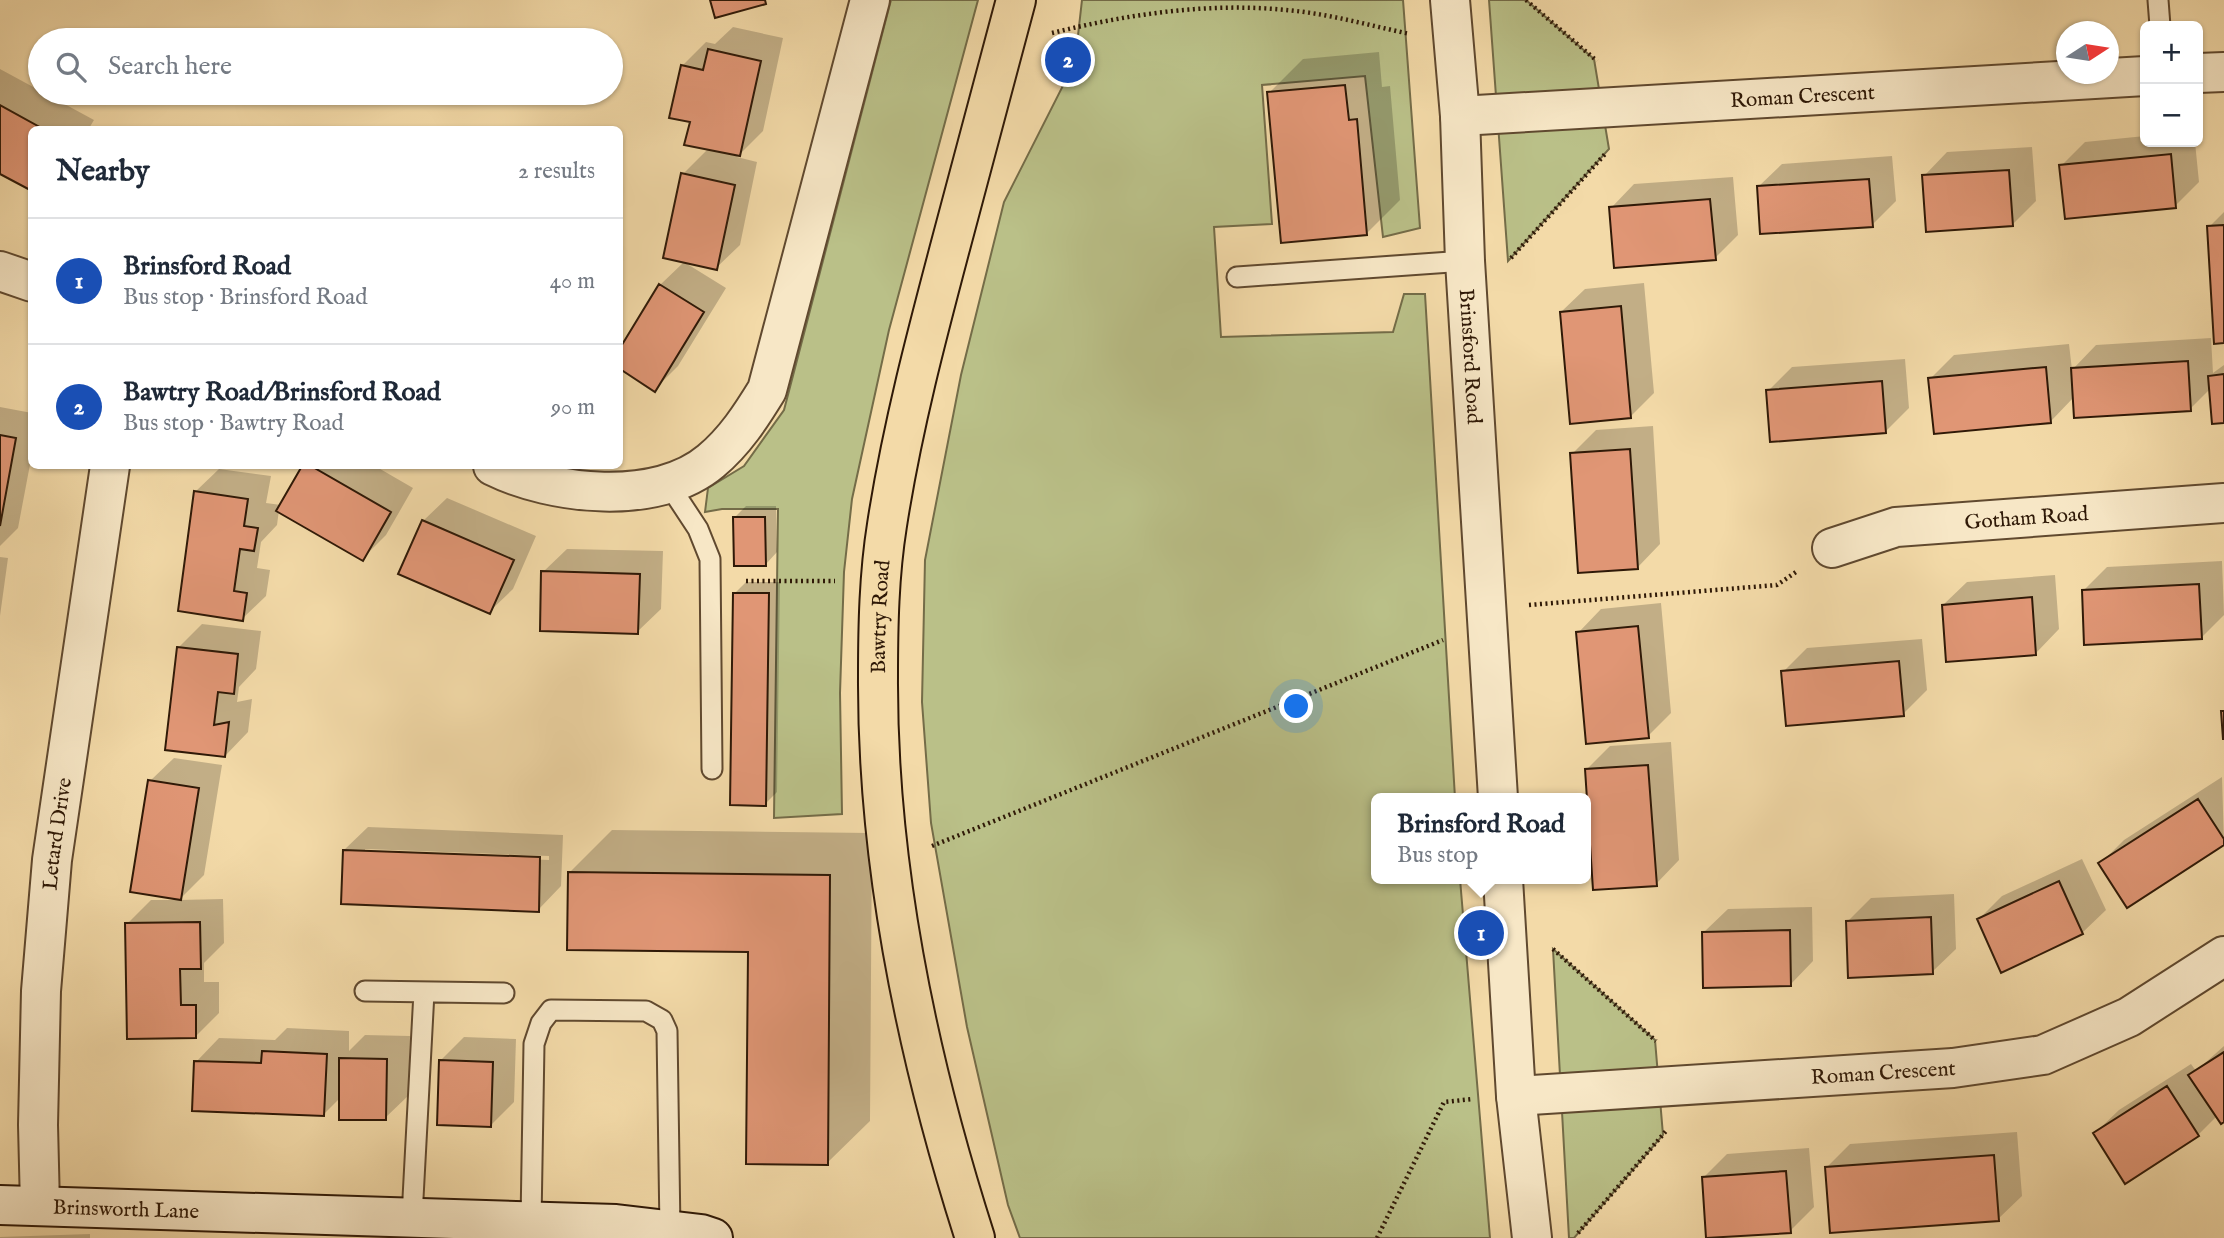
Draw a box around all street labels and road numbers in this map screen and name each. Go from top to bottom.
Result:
street label: Roman Crescent [1729,80,1876,115]
street label: Brinsford Road [1452,288,1487,426]
street label: Gotham Road [1964,501,2090,537]
street label: Bawtry Road [866,558,897,674]
street label: Letard Drive [38,776,79,891]
street label: Roman Crescent [1810,1056,1957,1092]
street label: Brinsworth Lane [52,1195,200,1226]

